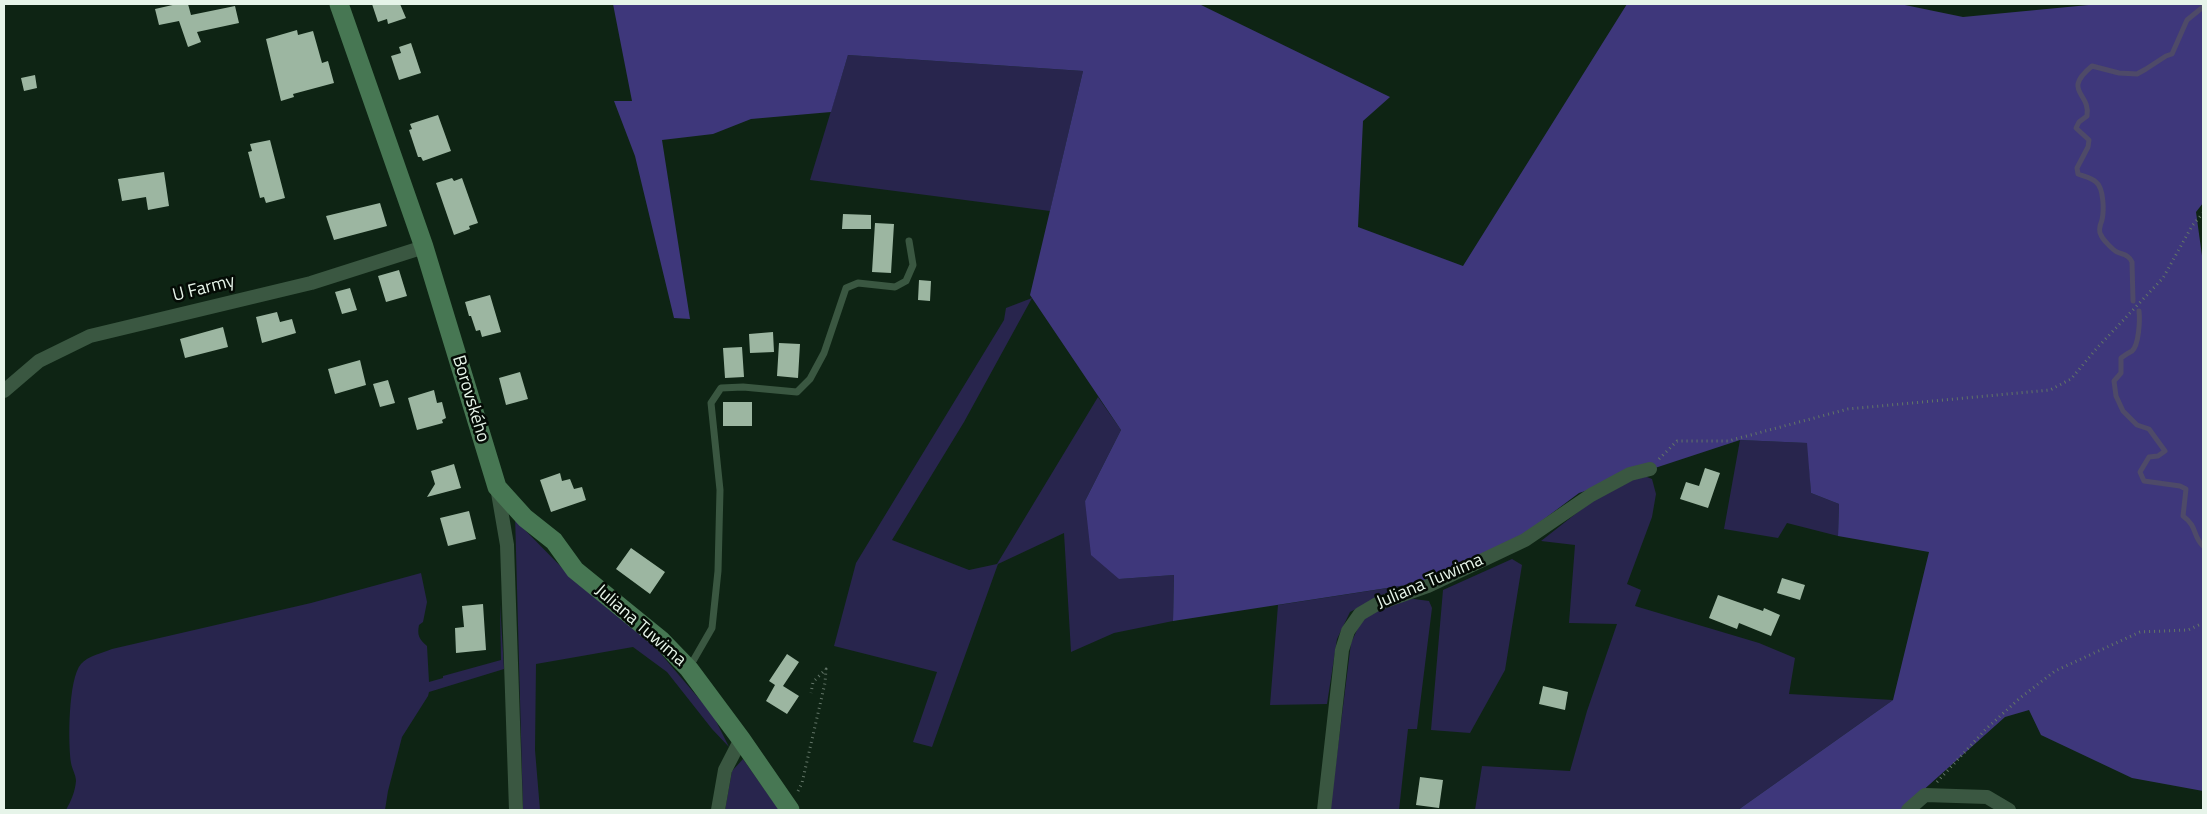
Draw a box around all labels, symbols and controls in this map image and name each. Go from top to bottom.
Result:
street label: U Farmy [171,271,237,307]
street label: Borovského [447,353,493,445]
street label: Juliana Tuwima [1373,550,1487,614]
street label: Juliana Tuwima [590,581,690,671]

